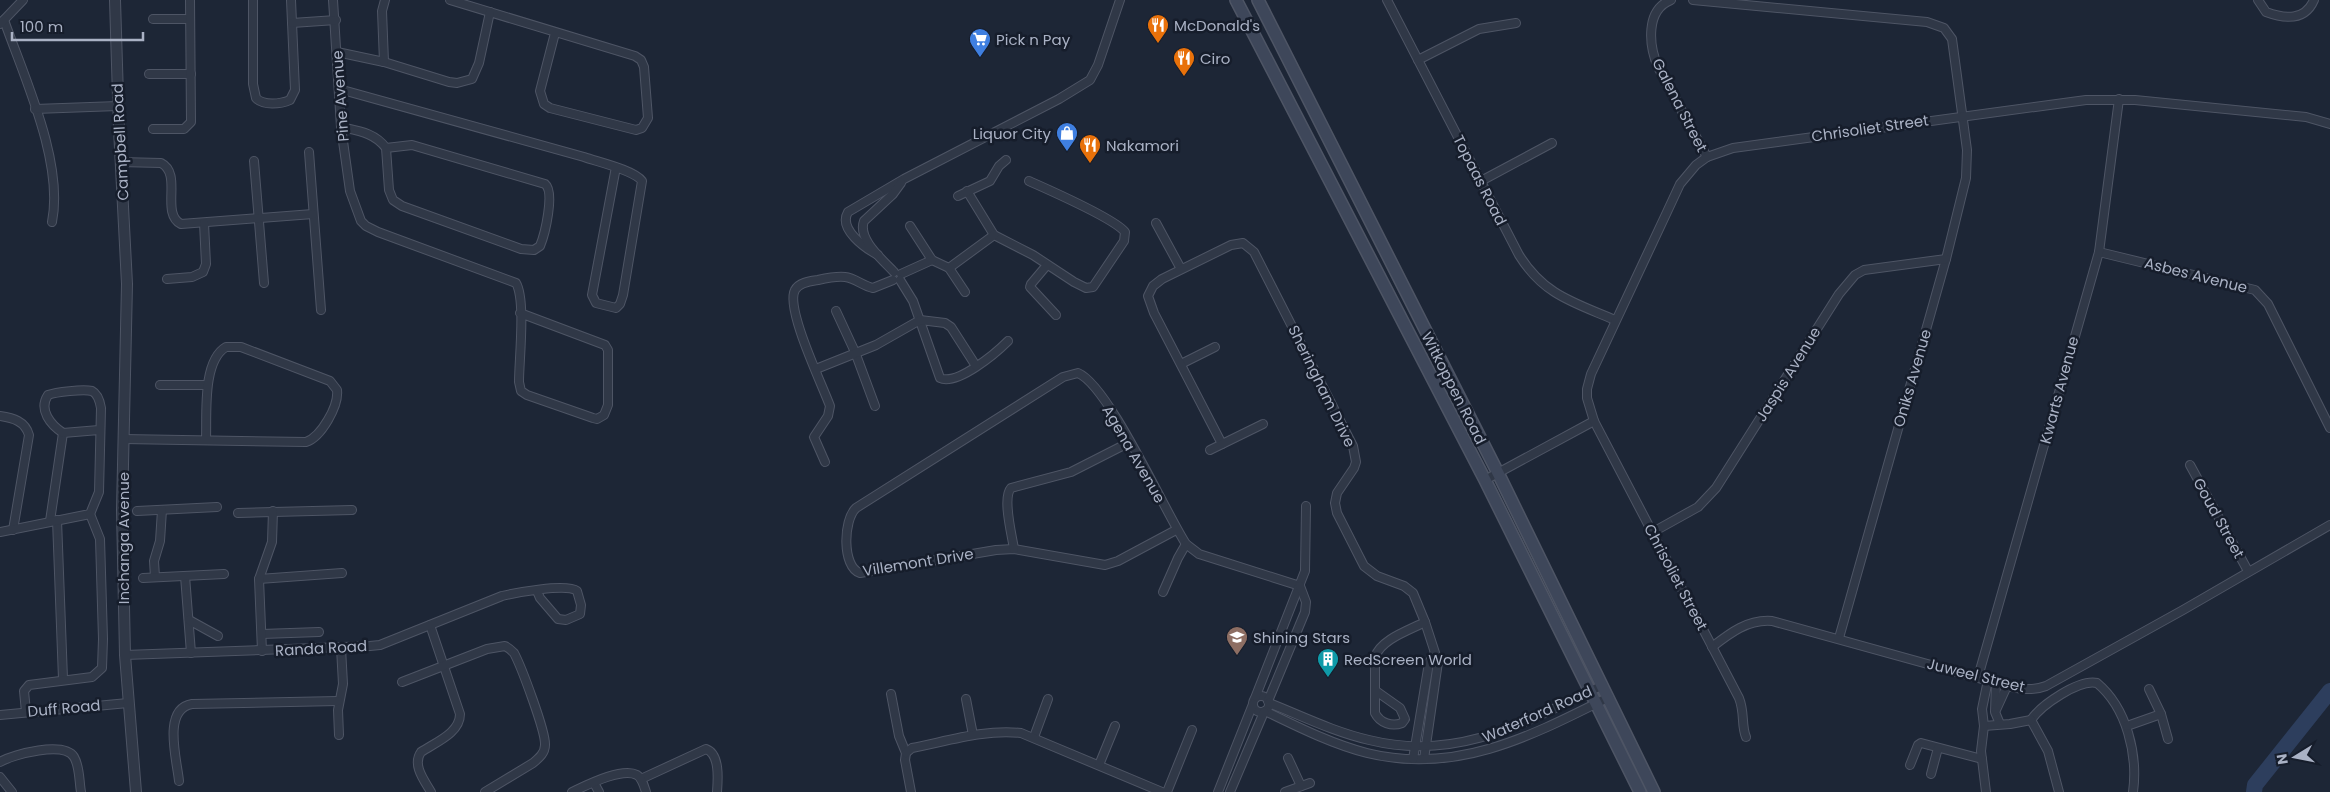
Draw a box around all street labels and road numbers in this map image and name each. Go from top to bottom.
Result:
street label: Pine Avenue [326,50,354,142]
street label: Galena Street [1647,55,1713,155]
street label: Campbell Road [106,83,134,201]
street label: Chrisoliet Street [1810,109,1930,147]
street label: Topaas Road [1448,131,1512,229]
street label: Asbes Avenue [2142,252,2250,298]
street label: Sheringham Drive [1283,321,1361,451]
street label: Jaspis Avenue [1751,323,1825,425]
street label: Oniks Avenue [1888,327,1936,429]
street label: Witkoppen Road [1417,328,1491,448]
street label: Kwarts Avenue [2035,334,2083,446]
street label: Agena Avenue [1098,401,1170,507]
street label: Inchanga Avenue [113,472,134,604]
street label: Goud Street [2188,474,2250,562]
street label: Chrisoliet Street [1639,520,1713,634]
street label: Villemont Drive [861,543,975,581]
street label: Randa Road [274,635,368,661]
street label: Juweel Street [1925,653,2027,697]
street label: Waterford Road [1479,680,1595,748]
street label: Duff Road [27,694,101,722]

